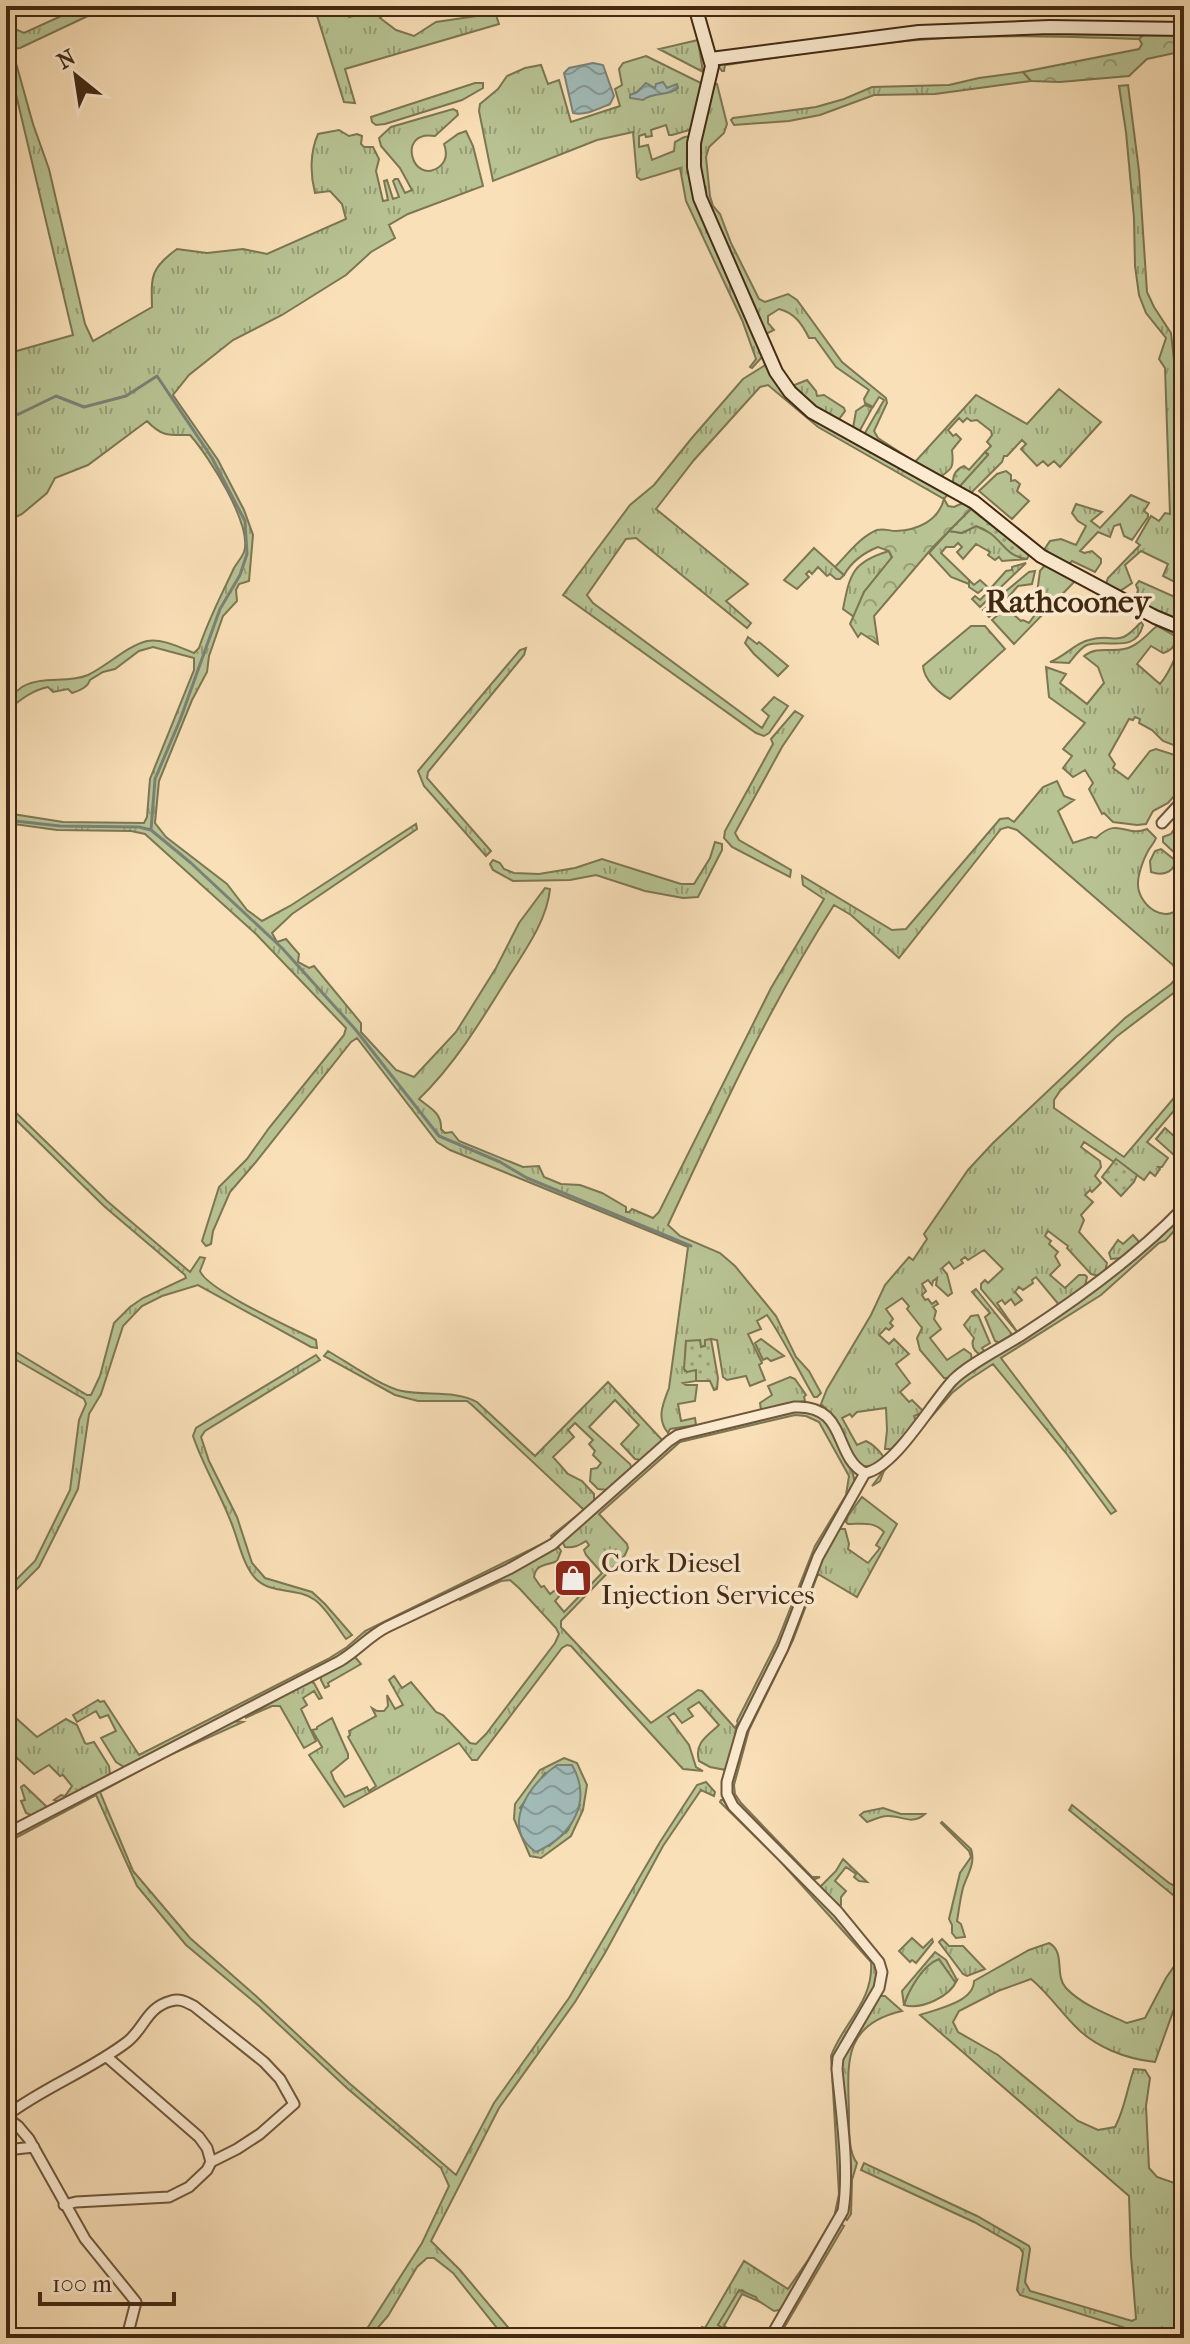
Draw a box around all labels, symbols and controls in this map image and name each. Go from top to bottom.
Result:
north arrow [36,36,116,116]
text: N [53,44,80,75]
district label: Rathcooney [986,583,1152,620]
place label: Cork Diesel Injection Services [601,1546,815,1611]
shop icon: Cork Diesel Injection Services [552,1557,594,1599]
scale bar [40,2256,174,2306]
text: 100 m [52,2270,112,2298]

